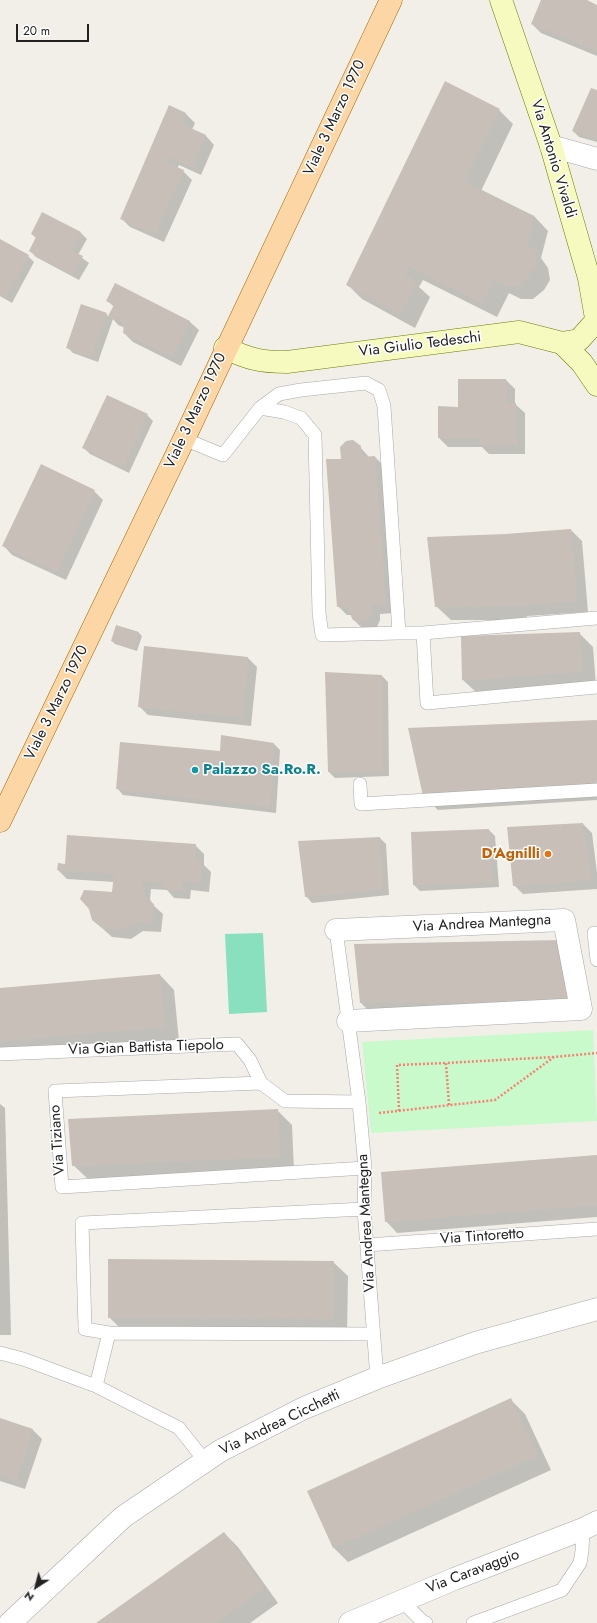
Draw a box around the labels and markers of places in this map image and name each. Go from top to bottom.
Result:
place label: Palazzo Sa.Ro.R. [203,761,321,779]
marker: Palazzo Sa.Ro.R. [190,765,200,775]
place label: D'Agnilli [481,845,540,863]
marker: D'Agnilli [543,849,553,859]

